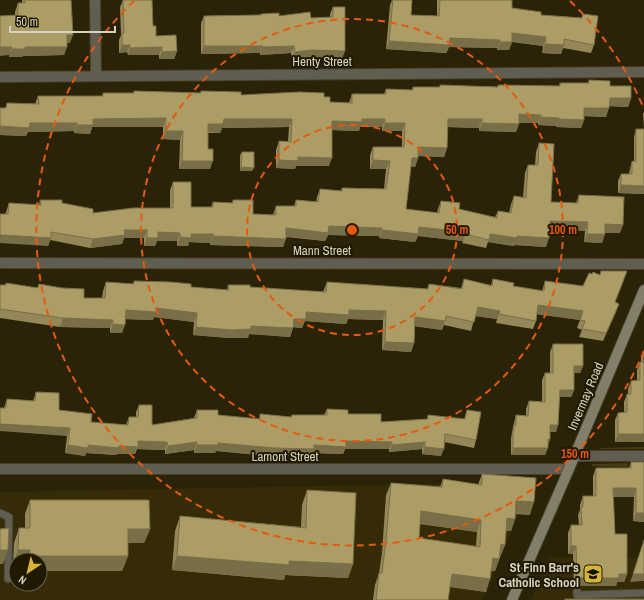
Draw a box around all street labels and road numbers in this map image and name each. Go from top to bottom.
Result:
street label: Henty Street [292,53,352,70]
street label: Mann Street [293,242,351,259]
street label: Invermay Road [564,360,607,433]
street label: Lamont Street [252,448,319,465]

